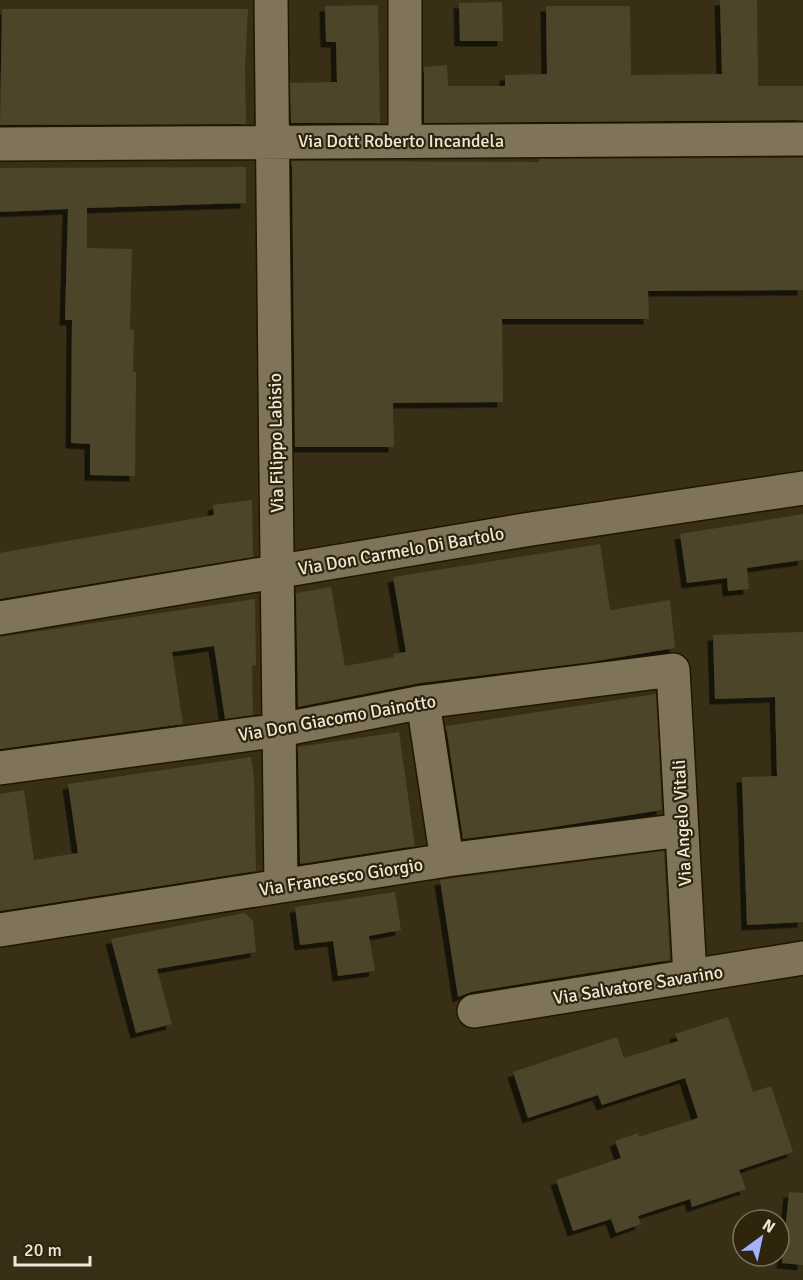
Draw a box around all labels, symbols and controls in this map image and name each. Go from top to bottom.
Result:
street label: Via Dott Roberto Incandela [298,130,504,152]
street label: Via Filippo Labisio [264,373,288,513]
street label: Via Don Carmelo Di Bartolo [296,522,506,580]
street label: Via Don Giacomo Dainotto [236,690,438,746]
street label: Via Angelo Vitali [668,759,696,887]
street label: Via Francesco Giorgio [257,853,425,901]
street label: Via Salvatore Savarino [552,961,724,1009]
north arrow [731,1208,791,1268]
text: N [759,1215,779,1238]
scale bar [15,1229,90,1267]
text: 20 m [24,1239,62,1261]

